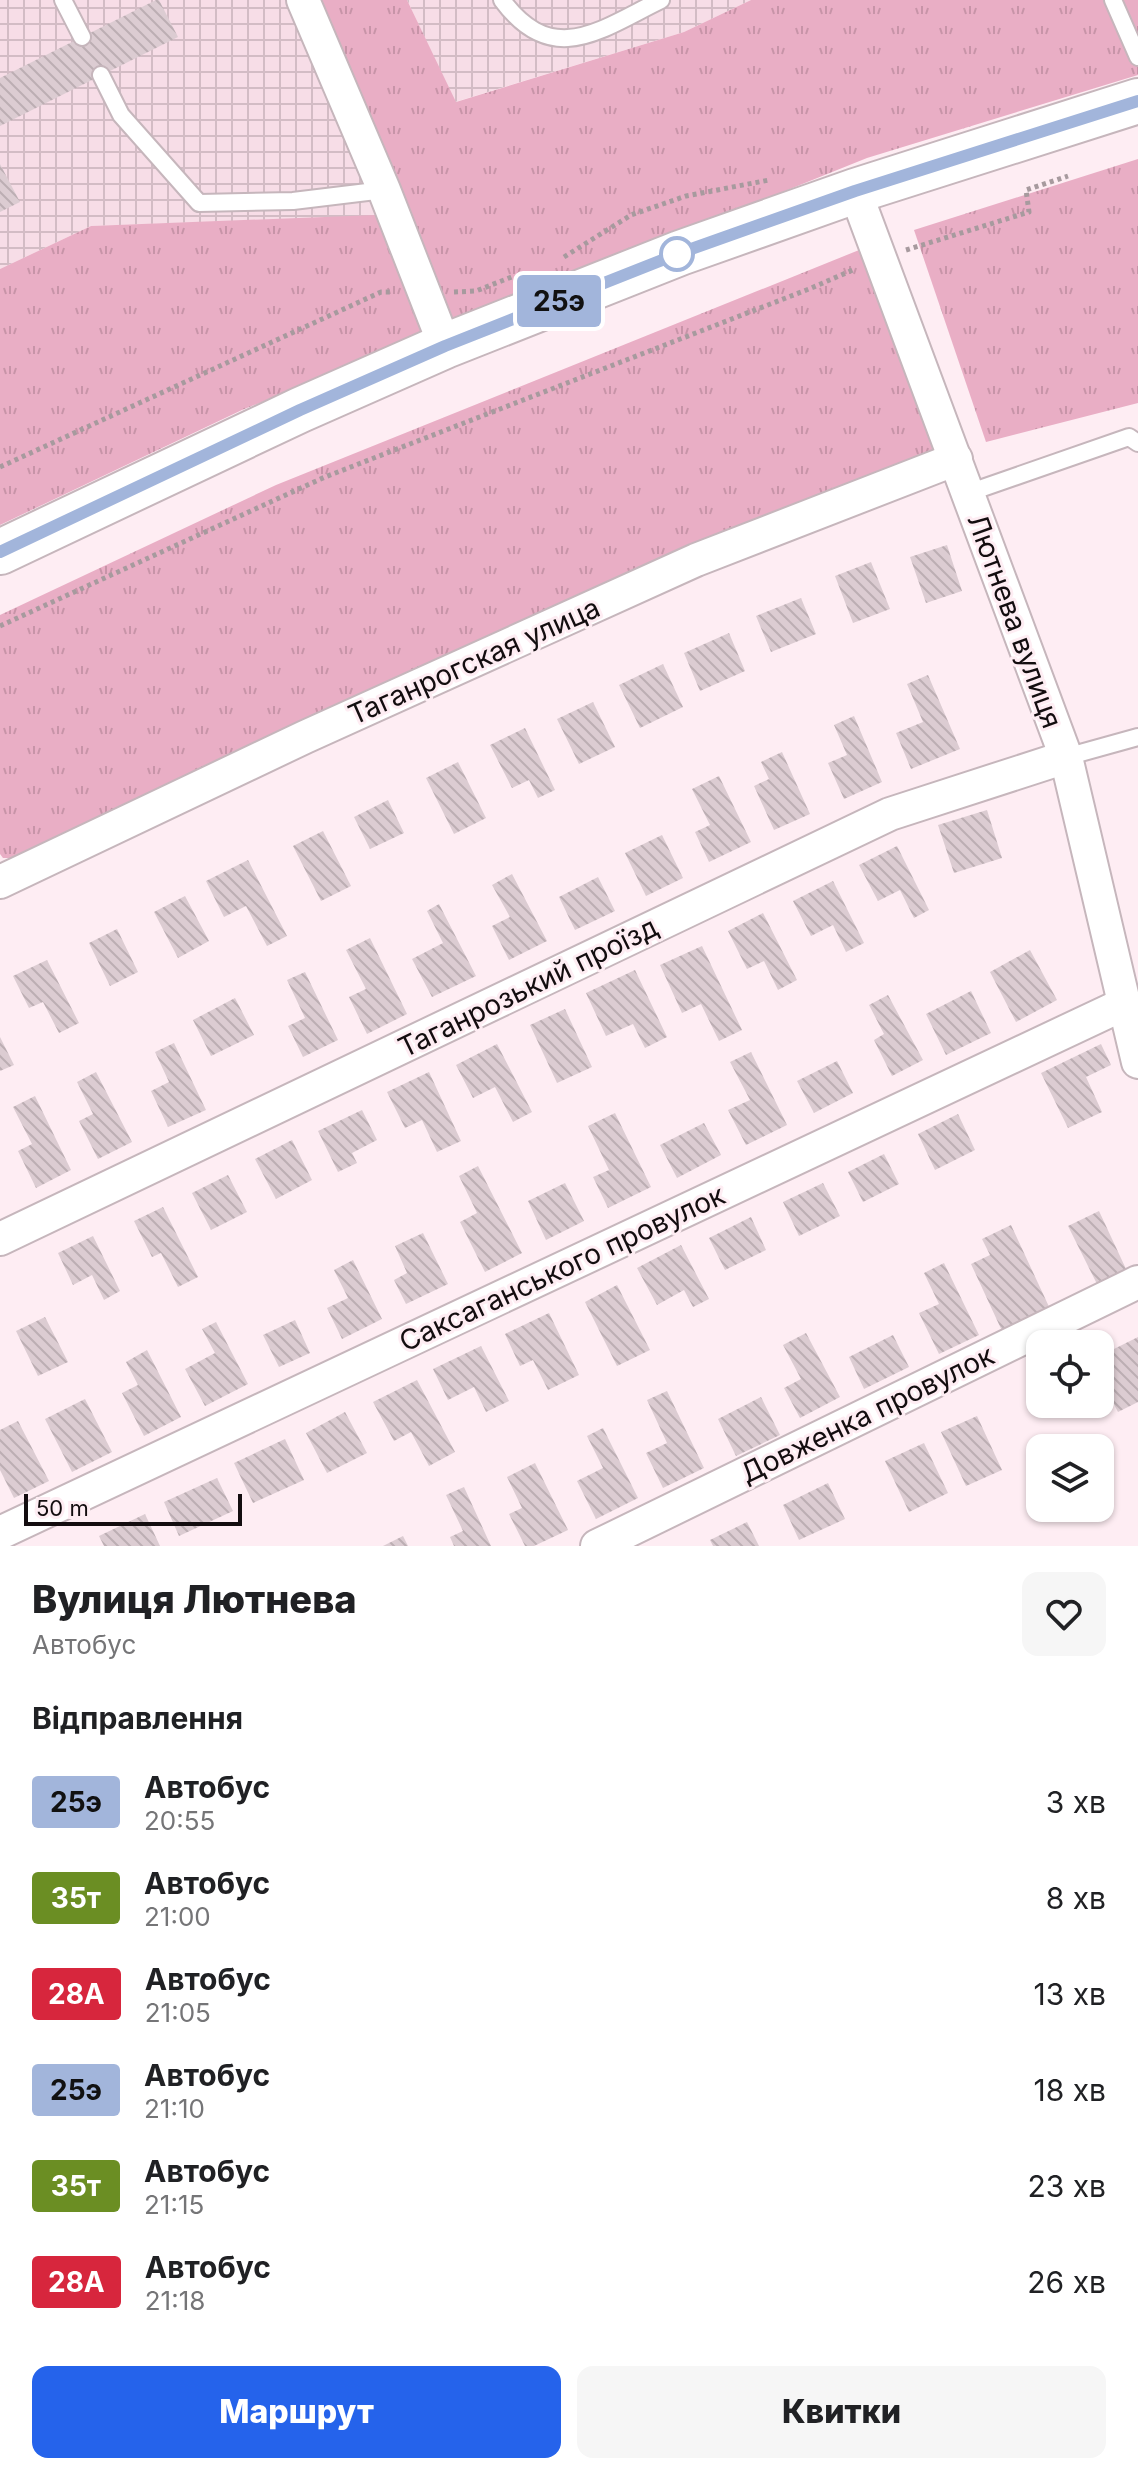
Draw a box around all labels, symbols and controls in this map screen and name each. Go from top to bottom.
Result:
unlabelled marker [660,237,694,271]
line badge: 25э [513,275,605,327]
text: 25э [533,284,585,318]
street label: Лютнева вулиця [960,509,1070,733]
street label: Таганрогская улица [343,590,605,732]
street label: Таганрозький проїзд [393,909,663,1065]
street label: Саксаганського провулок [394,1178,730,1358]
map controls [1026,1330,1114,1522]
button: locate [1026,1330,1114,1418]
street label: Довженка провулок [735,1338,999,1490]
button: layers [1026,1434,1114,1522]
scale bar [24,1490,242,1526]
text: 50 m [36,1495,89,1521]
button: heart [1022,1572,1106,1656]
text: Вулиця Лютнева [32,1576,357,1622]
text: Автобус [32,1629,136,1660]
text: Відправлення [32,1700,243,1736]
text: Автобус [144,1769,270,1805]
text: 3 хв [1046,1784,1106,1820]
text: 25э [50,1785,102,1819]
text: 20:55 [144,1805,215,1836]
text: Автобус [144,1865,270,1901]
text: 8 хв [1046,1880,1106,1916]
text: 35т [51,1881,101,1915]
text: 21:00 [144,1901,211,1932]
text: Автобус [145,1961,271,1997]
text: 13 хв [1034,1976,1106,2012]
text: 28А [48,1977,105,2011]
text: 21:05 [145,1997,211,2028]
text: Автобус [144,2057,270,2093]
text: 18 хв [1033,2072,1106,2108]
text: 25э [50,2073,102,2107]
text: 21:10 [144,2093,205,2124]
text: Автобус [144,2153,270,2189]
text: 23 хв [1027,2168,1106,2204]
text: 35т [51,2169,101,2203]
text: 21:15 [144,2189,204,2220]
text: Автобус [145,2249,271,2285]
text: 26 хв [1027,2264,1106,2300]
text: 28А [48,2265,105,2299]
text: 21:18 [145,2285,205,2316]
button: Маршрут [32,2366,561,2458]
button: Квитки [577,2366,1106,2458]

